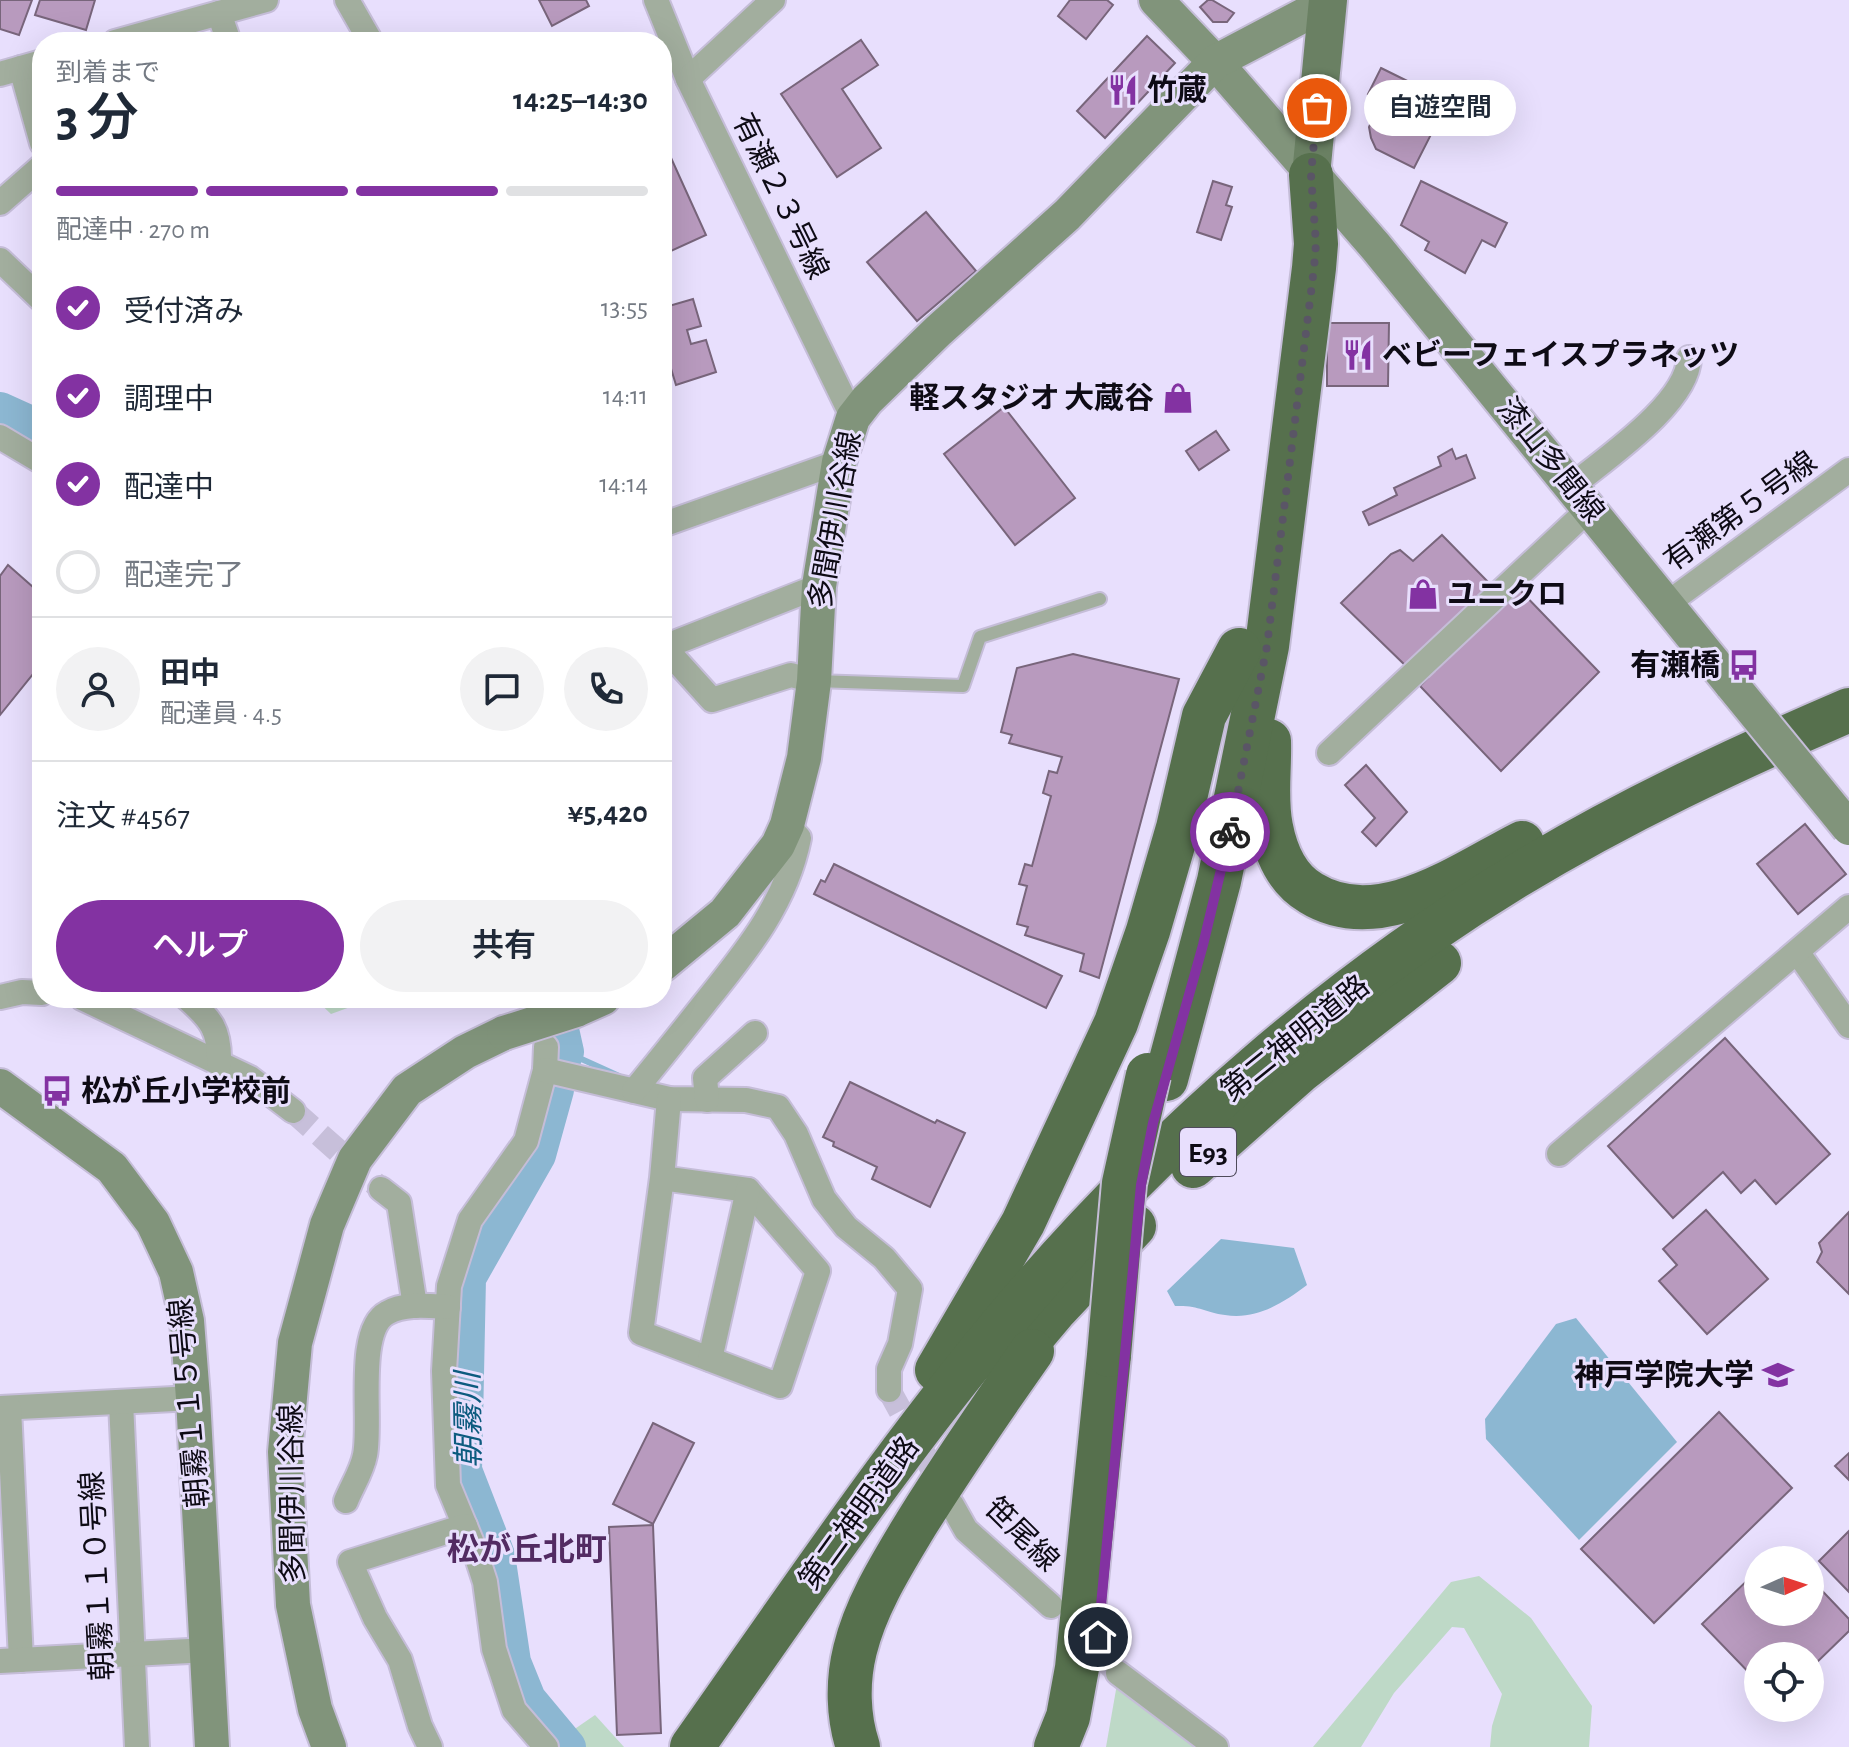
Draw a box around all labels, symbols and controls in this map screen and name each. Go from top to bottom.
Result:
text: 到着まで [56,60,160,86]
restaurant icon: 竹蔵 [1106,73,1140,107]
place label: 竹蔵 [1147,74,1207,106]
pin [1283,74,1351,142]
callout: 自遊空間 [1365,80,1517,136]
text: 14:25–14:30 [513,85,648,115]
icon: bag [1295,86,1339,130]
text: 3 分 [56,93,138,145]
text: 自遊空間 [1388,95,1492,121]
street label: 有瀬２３号線 [727,108,835,284]
text: 配達中 · 270 m [56,217,210,243]
icon: check [56,286,100,330]
text: 13:55 [601,295,648,321]
text: 受付済み [124,297,244,327]
restaurant icon: ベビーフェイスプラネッツ [1341,338,1375,372]
place label: ベビーフェイスプラネッツ [1382,339,1739,371]
icon: check [56,374,100,418]
shop icon: 軽スタジオ 大蔵谷 [1161,381,1195,415]
place label: 軽スタジオ 大蔵谷 [909,382,1154,414]
text: 14:11 [603,383,648,409]
text: 調理中 [124,385,214,415]
street label: 漆山多聞線 [1491,392,1611,528]
street label: 多聞伊川谷線 [804,429,866,611]
street label: 有瀬第５号線 [1658,445,1822,577]
icon: check [56,462,100,506]
text: 14:14 [599,471,648,497]
text: 配達中 [124,473,214,503]
text: 配達完了 [124,561,244,591]
shop icon: ユニクロ [1406,577,1440,611]
place label: ユニクロ [1447,579,1567,610]
button: person [56,647,140,731]
button: chat [460,647,544,731]
button: phone [564,647,648,731]
bus stop icon: 有瀬橋 [1727,648,1761,682]
place label: 有瀬橋 [1630,649,1720,681]
text: 田中 [160,659,220,689]
text: 配達員 · 4.5 [160,701,282,727]
courier [1190,792,1270,872]
text: ¥5,420 [568,798,648,828]
text: 注文 #4567 [56,802,190,832]
icon: bike [1208,810,1252,854]
button: ヘルプ [56,900,344,992]
button: 共有 [360,900,648,992]
street label: 第二神明道路 [1215,969,1375,1107]
bus stop icon: 松が丘小学校前 [40,1074,74,1108]
place label: 松が丘小学校前 [81,1075,291,1107]
road number: E93 [1180,1128,1236,1176]
street label: 朝霧１１５号線 [164,1297,214,1509]
school or university icon: 神戸学院大学 [1761,1358,1795,1392]
place label: 神戸学院大学 [1574,1359,1754,1391]
water label: 朝霧川 [451,1369,486,1468]
street label: 多聞伊川谷線 [274,1404,310,1584]
street label: 第二神明道路 [793,1431,925,1595]
street label: 朝霧１１０号線 [76,1470,118,1682]
street label: 笹尾線 [979,1491,1065,1577]
district label: 松が丘北町 [447,1532,607,1566]
north arrow [1744,1546,1824,1626]
map controls [1744,1546,1824,1722]
pin [1064,1603,1132,1671]
icon: home [1076,1615,1120,1659]
button: locate [1744,1642,1824,1722]

